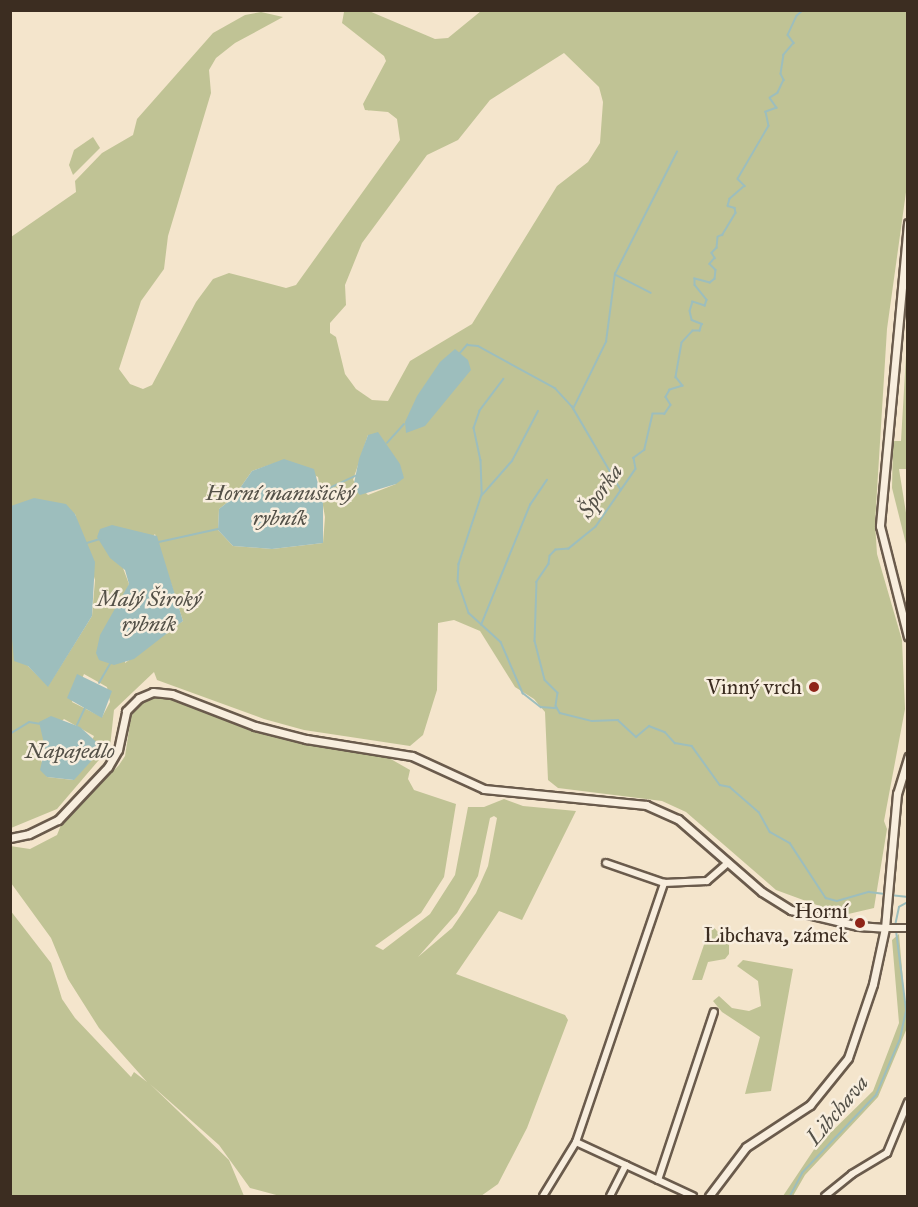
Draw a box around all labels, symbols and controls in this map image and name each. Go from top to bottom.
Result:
water label: Šporka [572,459,628,523]
water label: Horní manušický rybník [205,479,355,530]
water label: Malý Široký rybník [97,585,201,636]
place label: Vinný vrch [706,674,802,700]
marker: Vinný vrch [807,680,821,694]
water label: Napajedlo [25,738,115,764]
place label: Horní Libchava, zámek [704,898,848,948]
marker: Horní Libchava, zámek [853,916,867,930]
water label: Libchava [800,1070,874,1150]

